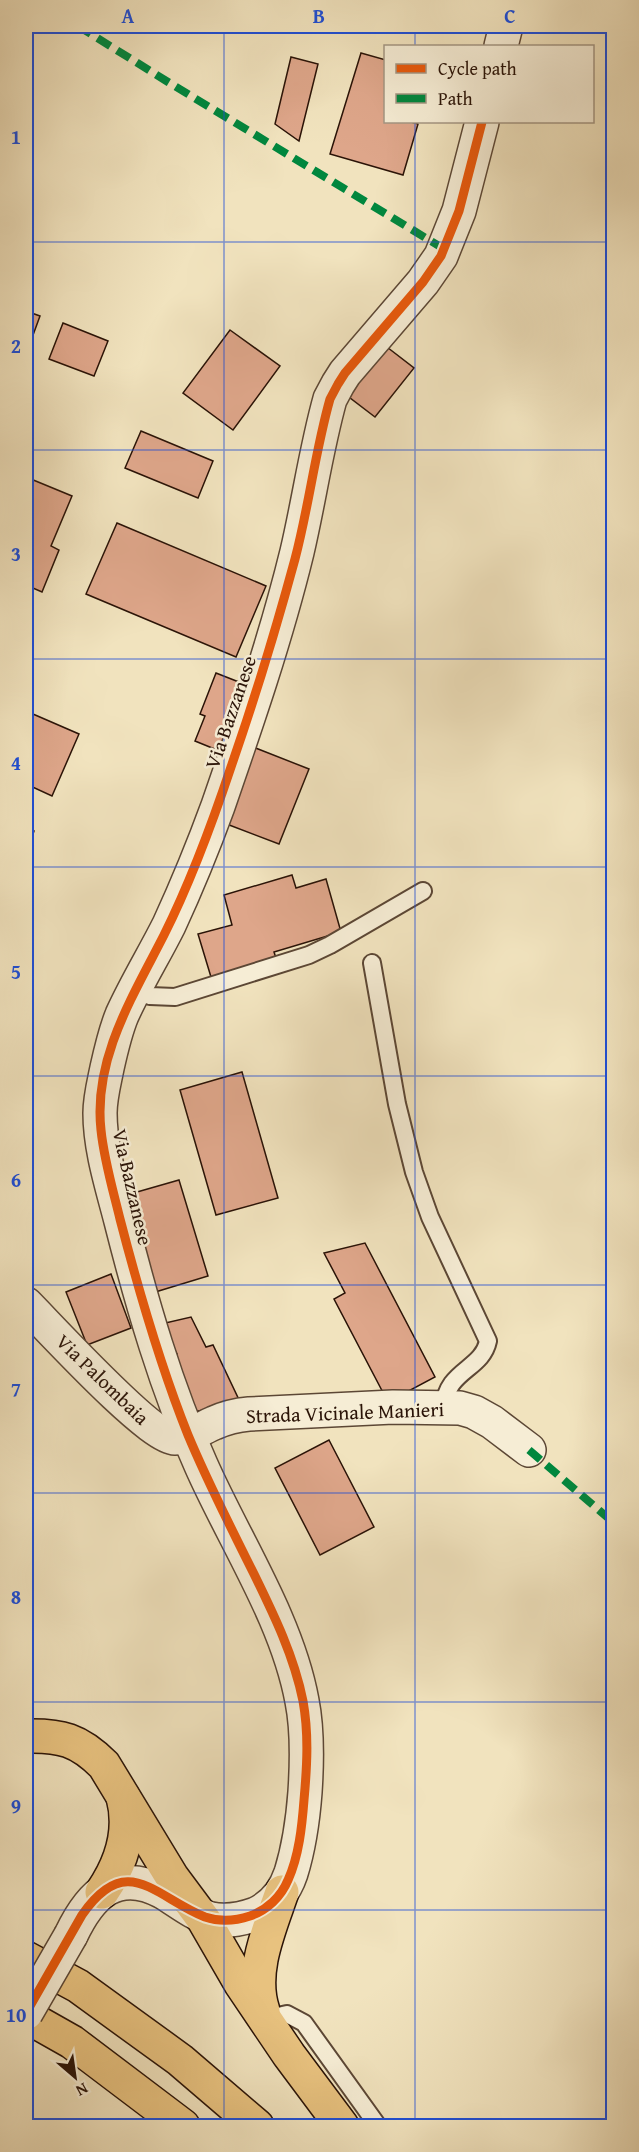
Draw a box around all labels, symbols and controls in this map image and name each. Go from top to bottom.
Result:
text: A [122,1,135,30]
text: B [313,1,325,30]
text: C [504,1,516,30]
legend [384,45,594,123]
text: Cycle path [438,55,517,82]
text: Path [438,85,473,112]
text: 1 [11,122,21,151]
text: 2 [11,331,21,360]
text: 3 [11,539,21,568]
street label: Via Bazzanese [197,651,263,773]
text: 4 [11,748,21,777]
text: 5 [11,957,21,986]
street label: Via Bazzanese [106,1126,160,1248]
text: 6 [11,1165,21,1194]
street label: Via Palombaia [50,1327,157,1431]
text: 7 [11,1374,21,1403]
street label: Strada Vicinale Manieri [246,1394,445,1430]
text: 8 [11,1582,21,1611]
text: 9 [11,1791,21,1820]
text: 10 [6,2000,26,2029]
north arrow [45,2047,105,2107]
text: N [72,2077,93,2103]

